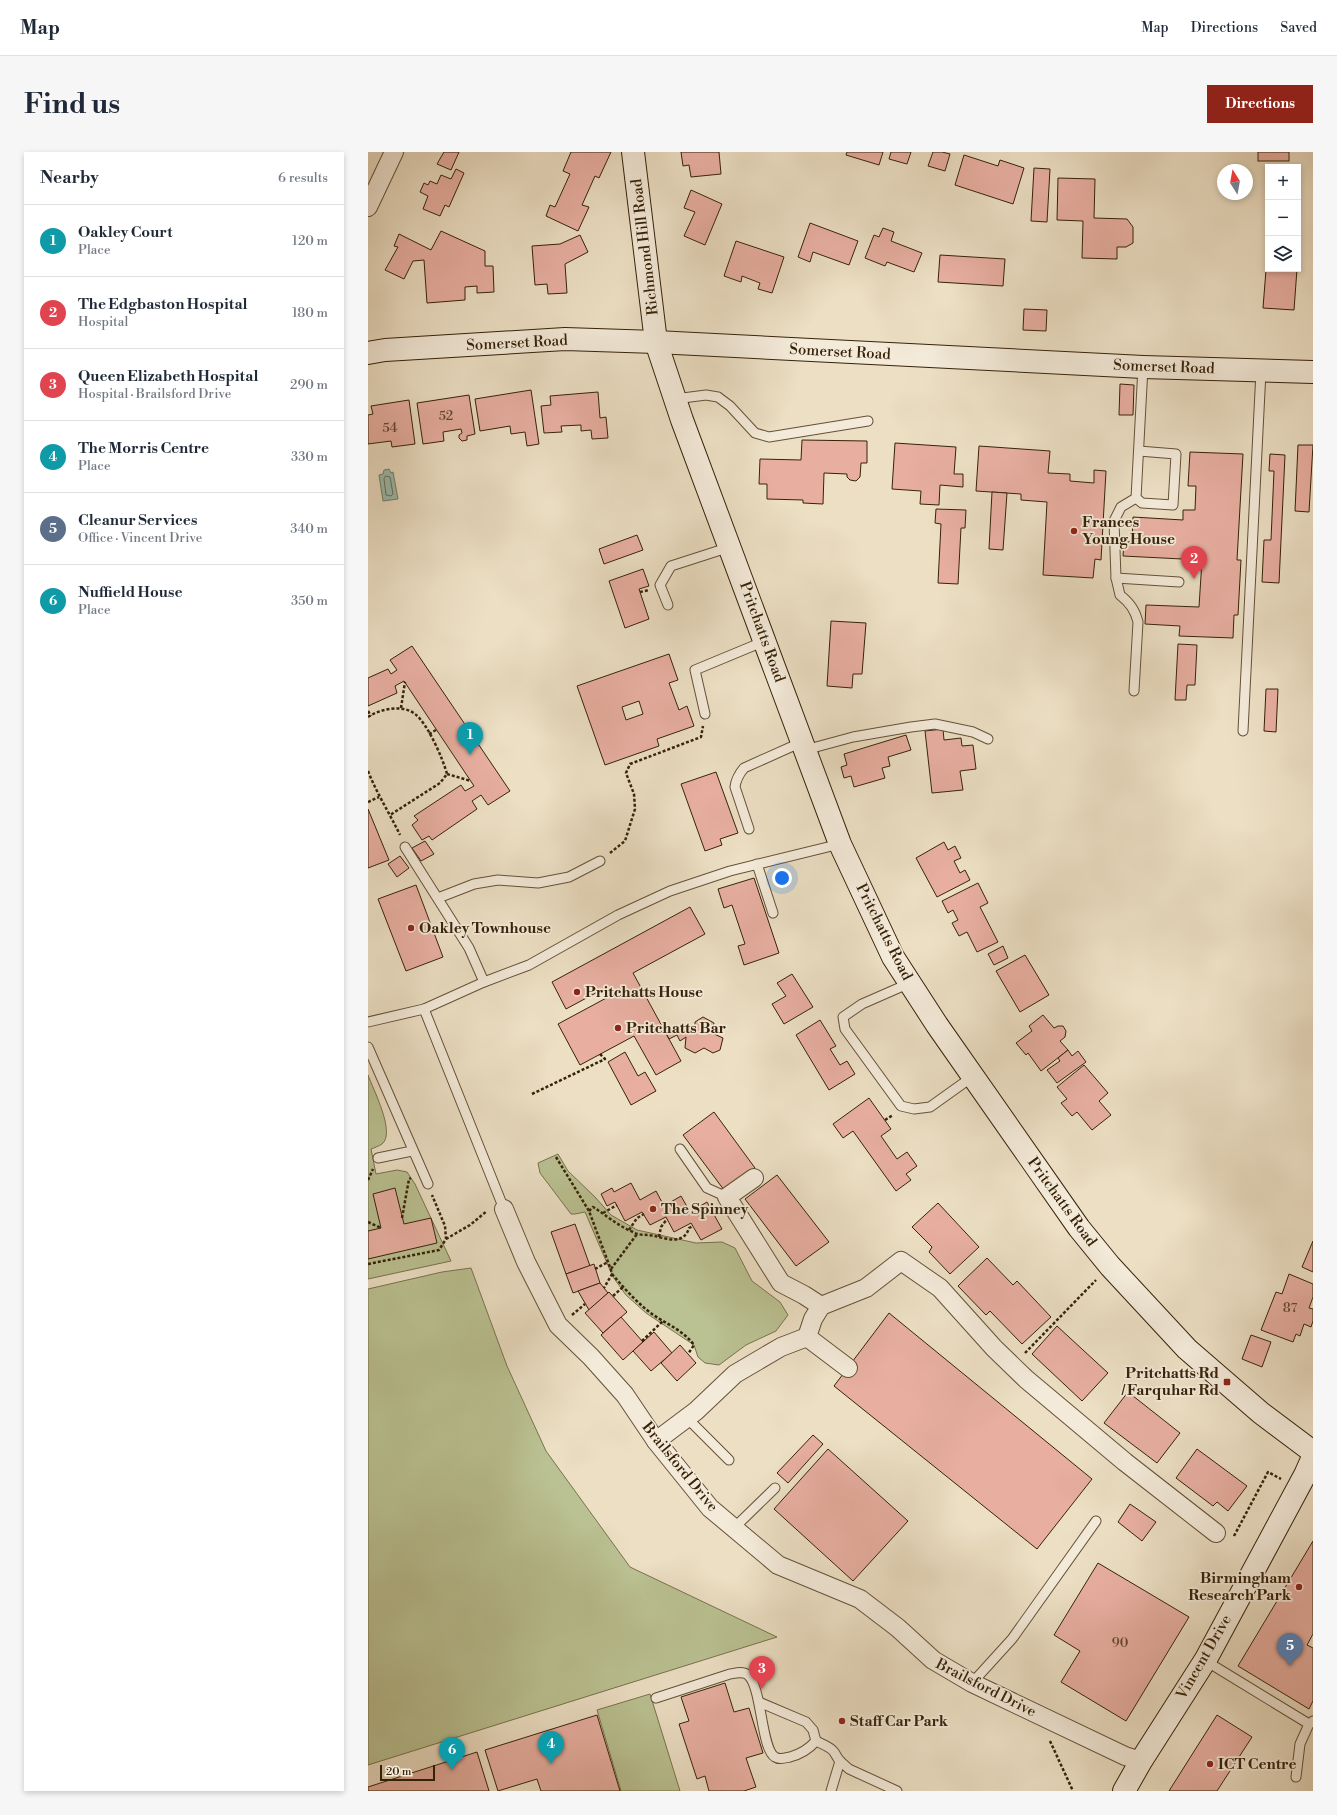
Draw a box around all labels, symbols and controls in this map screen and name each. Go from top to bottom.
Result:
text: Map [20,16,60,40]
text: Map [1141,19,1169,37]
text: Directions [1191,19,1258,37]
text: Saved [1280,19,1317,37]
button: Directions [1207,85,1313,123]
text: Find us [24,87,120,122]
north arrow [1217,164,1253,200]
map controls [1265,164,1301,272]
button: + [1265,164,1301,200]
text: Nearby [40,167,99,189]
text: 6 results [278,170,328,186]
street label: Richmond Hill Road [627,177,663,316]
button: − [1265,200,1301,236]
text: Oakley Court [78,223,173,242]
text: 1 [50,233,56,249]
text: 120 m [292,233,328,249]
button: layers [1265,236,1301,272]
text: Place [78,242,110,258]
text: The Edgbaston Hospital [78,295,248,314]
text: 2 [49,305,57,321]
text: 180 m [292,305,328,321]
text: Hospital [78,314,128,330]
street label: Somerset Road [466,331,569,355]
street label: Somerset Road [789,340,892,364]
street label: Somerset Road [1113,356,1216,378]
text: Queen Elizabeth Hospital [78,367,258,386]
text: 3 [49,377,57,393]
text: 290 m [290,377,328,393]
text: Hospital · Brailsford Drive [78,386,231,402]
house number: 52 [439,408,453,424]
house number: 54 [382,420,398,436]
text: The Morris Centre [78,439,209,458]
text: 4 [49,449,57,465]
text: 330 m [291,449,328,465]
text: Place [78,458,110,474]
text: Cleanur Services [78,511,197,530]
place label: Frances Young House [1082,513,1175,549]
text: 5 [49,521,57,537]
text: 340 m [290,521,328,537]
marker: Frances Young House [1069,526,1079,536]
text: Office · Vincent Drive [78,530,202,546]
pin: 2 [1181,546,1207,579]
street label: Pritchatts Road [735,579,789,685]
text: Nuffield House [78,583,182,602]
text: 6 [49,593,57,609]
text: 350 m [291,593,328,609]
text: Place [78,602,110,618]
pin: 1 [457,722,483,755]
your location [772,868,792,888]
street label: Pritchatts Road [851,880,917,984]
place label: Oakley Townhouse [419,919,551,938]
marker: Oakley Townhouse [406,923,416,933]
place label: Pritchatts House [585,983,703,1002]
marker: Pritchatts House [572,987,582,997]
place label: Pritchatts Bar [626,1019,727,1038]
marker: Pritchatts Bar [613,1023,623,1033]
street label: Pritchatts Road [1023,1154,1101,1251]
place label: The Spinney [661,1200,749,1219]
marker: The Spinney [648,1204,658,1214]
house number: 87 [1283,1300,1298,1316]
place label: Pritchatts Rd / Farquhar Rd [1121,1364,1220,1400]
marker: Pritchatts Rd / Farquhar Rd [1222,1377,1232,1387]
street label: Brailsford Drive [637,1417,722,1516]
place label: Birmingham Research Park [1188,1569,1292,1605]
marker: Birmingham Research Park [1294,1582,1304,1592]
street label: Vincent Drive [1172,1611,1236,1704]
pin: 5 [1277,1633,1303,1666]
house number: 90 [1112,1635,1129,1651]
street label: Brailsford Drive [932,1654,1039,1721]
pin: 3 [749,1656,775,1689]
place label: Staff Car Park [850,1712,949,1731]
marker: Staff Car Park [837,1716,847,1726]
pin: 4 [538,1731,564,1764]
pin: 6 [439,1737,465,1770]
place label: ICT Centre [1218,1755,1296,1774]
marker: ICT Centre [1205,1759,1215,1769]
scale bar [380,1763,435,1782]
text: 20 m [386,1765,411,1779]

